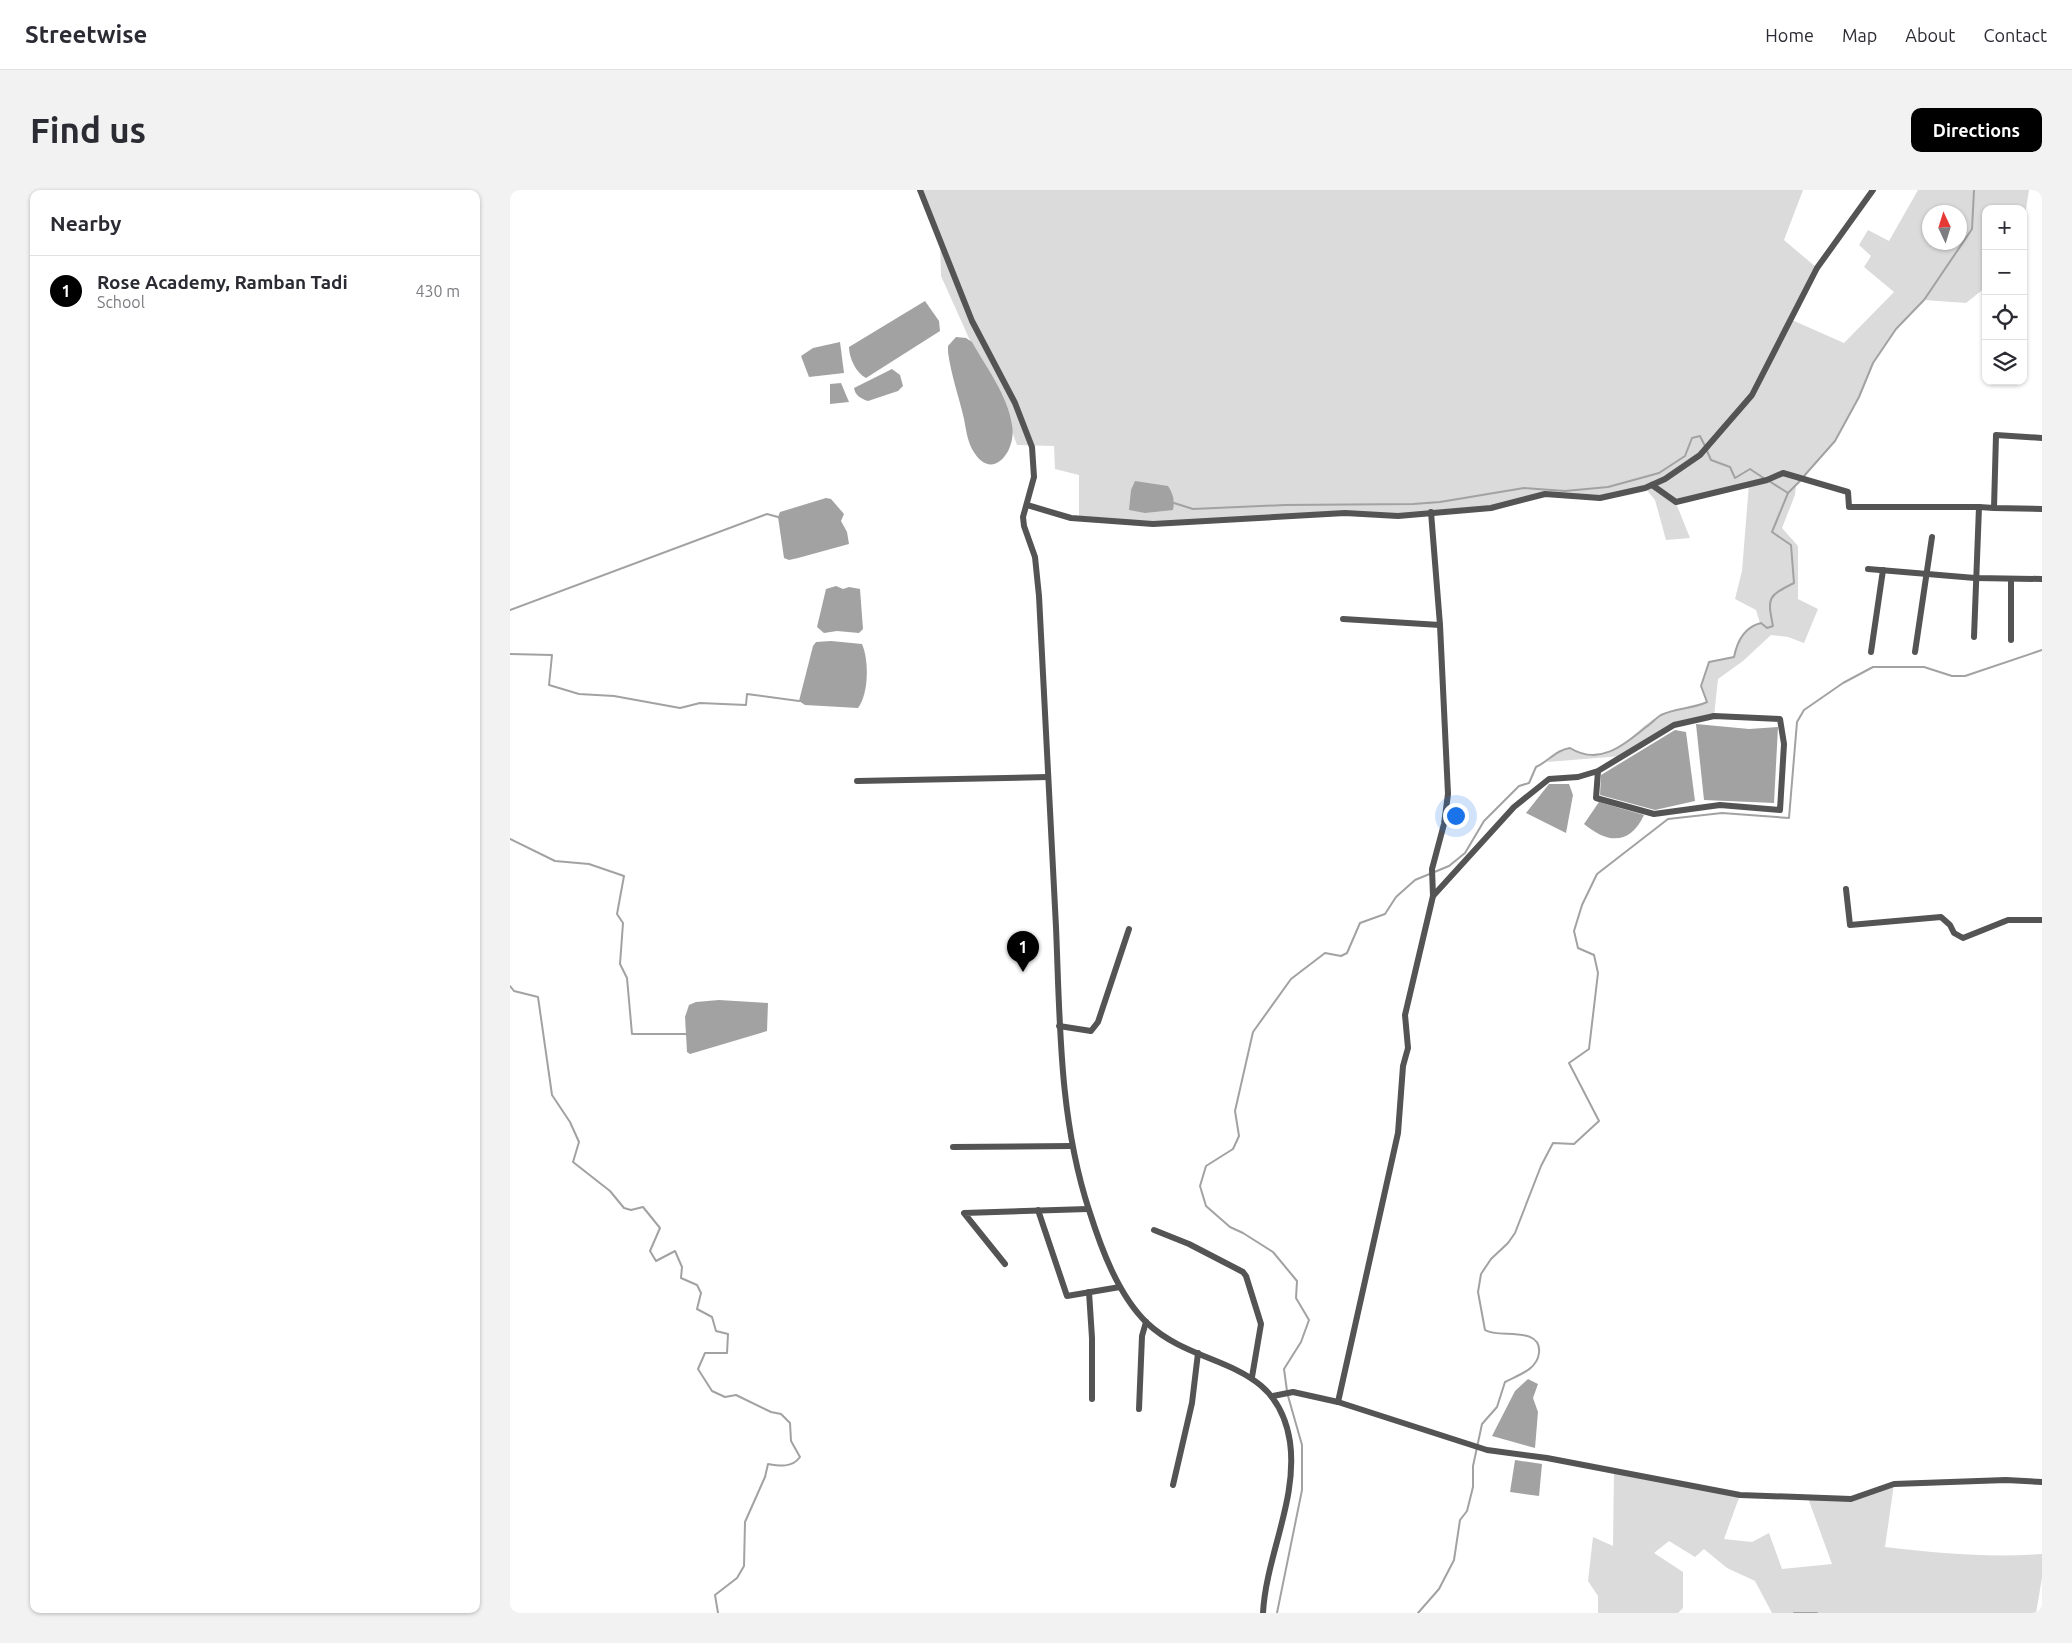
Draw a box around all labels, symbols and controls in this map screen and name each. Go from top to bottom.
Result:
text: Streetwise [25,21,147,48]
text: Home [1765,25,1814,45]
text: Map [1842,25,1877,45]
text: About [1905,25,1955,45]
text: Contact [1983,25,2047,45]
button: Directions [1911,108,2042,152]
text: Find us [30,110,146,150]
north arrow [1922,205,1967,250]
map controls [1982,205,2027,385]
button: + [1982,205,2027,250]
text: Nearby [50,211,121,235]
button: − [1982,250,2027,295]
text: Rose Academy, Ramban Tadi [97,271,348,293]
text: 1 [61,282,71,300]
text: 430 m [415,282,460,300]
text: School [97,293,145,311]
button: locate [1982,295,2027,340]
button: layers [1982,340,2027,385]
your location [1443,803,1469,829]
pin: 1 [1007,931,1039,972]

